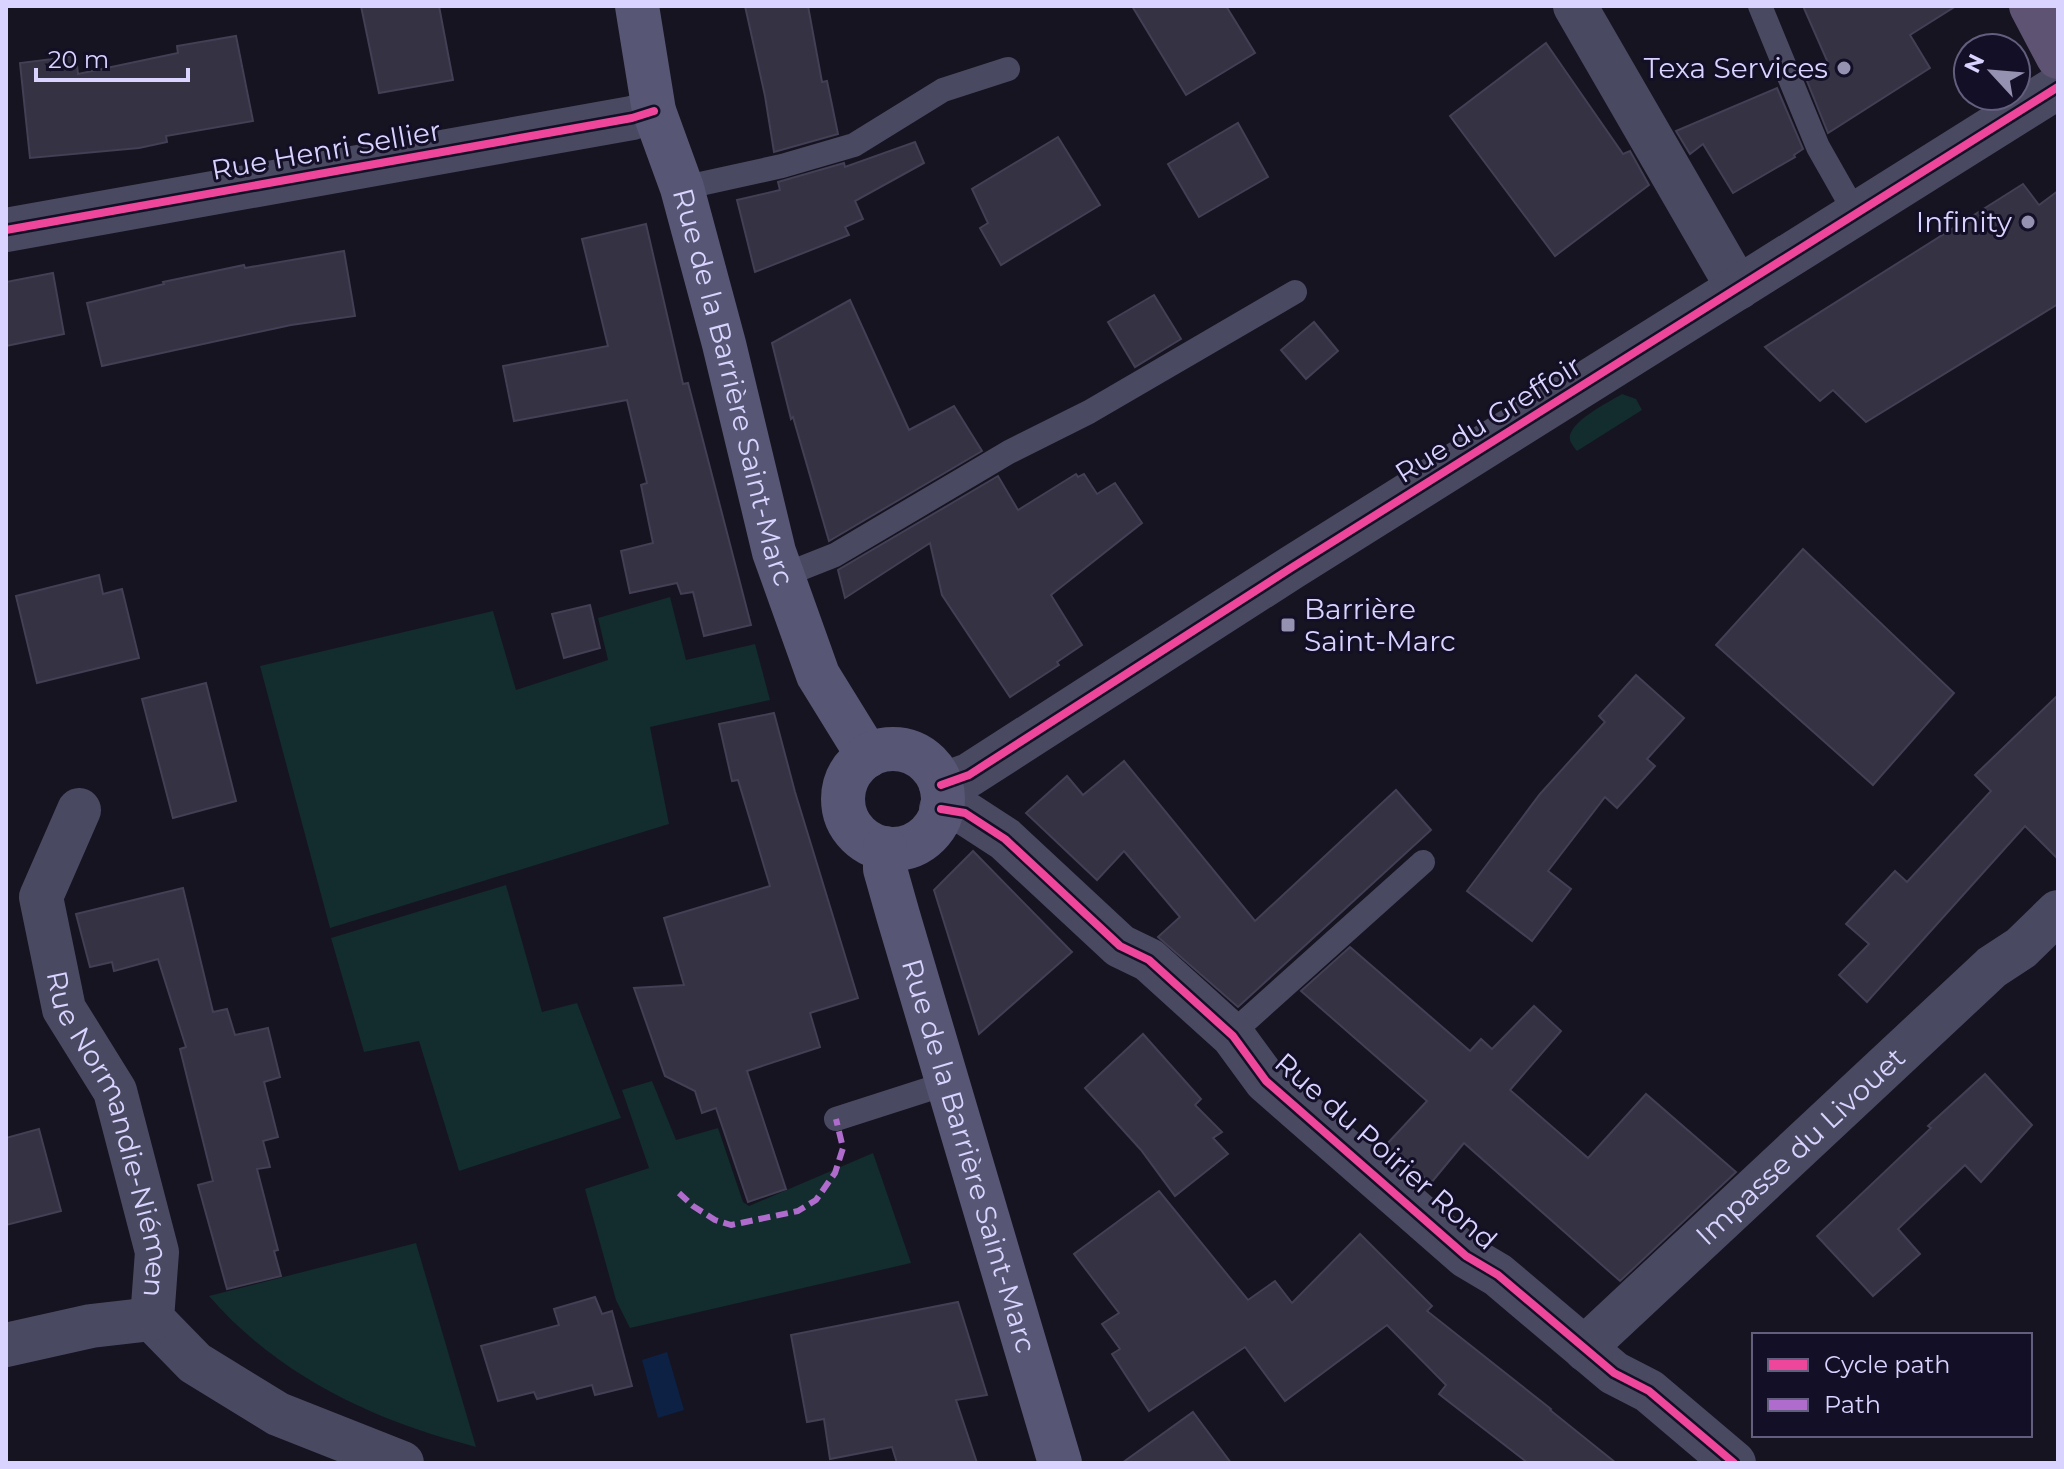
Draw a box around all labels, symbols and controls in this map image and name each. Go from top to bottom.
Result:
scale bar [36,32,188,82]
north arrow [1952,32,2032,112]
text: 20 m [48,45,109,74]
text: N [1958,50,1991,77]
place label: Texa Services [1644,51,1828,85]
marker: Texa Services [1835,59,1853,77]
street label: Rue Henri Sellier [208,113,444,187]
street label: Rue de la Barrière Saint-Marc [666,185,802,591]
place label: Infinity [1916,205,2013,239]
marker: Infinity [2019,213,2037,231]
street label: Rue du Greffoir [1389,348,1587,490]
place label: Barrière Saint-Marc [1304,592,1456,658]
marker: Barrière Saint-Marc [1279,616,1297,634]
street label: Rue de la Barrière Saint-Marc [895,955,1044,1357]
street label: Rue Normandie-Niémen [40,968,176,1298]
street label: Impasse du Livouet [1689,1040,1912,1252]
street label: Rue du Poirier Rond [1268,1045,1504,1257]
legend [1752,1333,2032,1437]
text: Cycle path [1824,1350,1951,1379]
text: Path [1824,1390,1881,1419]

